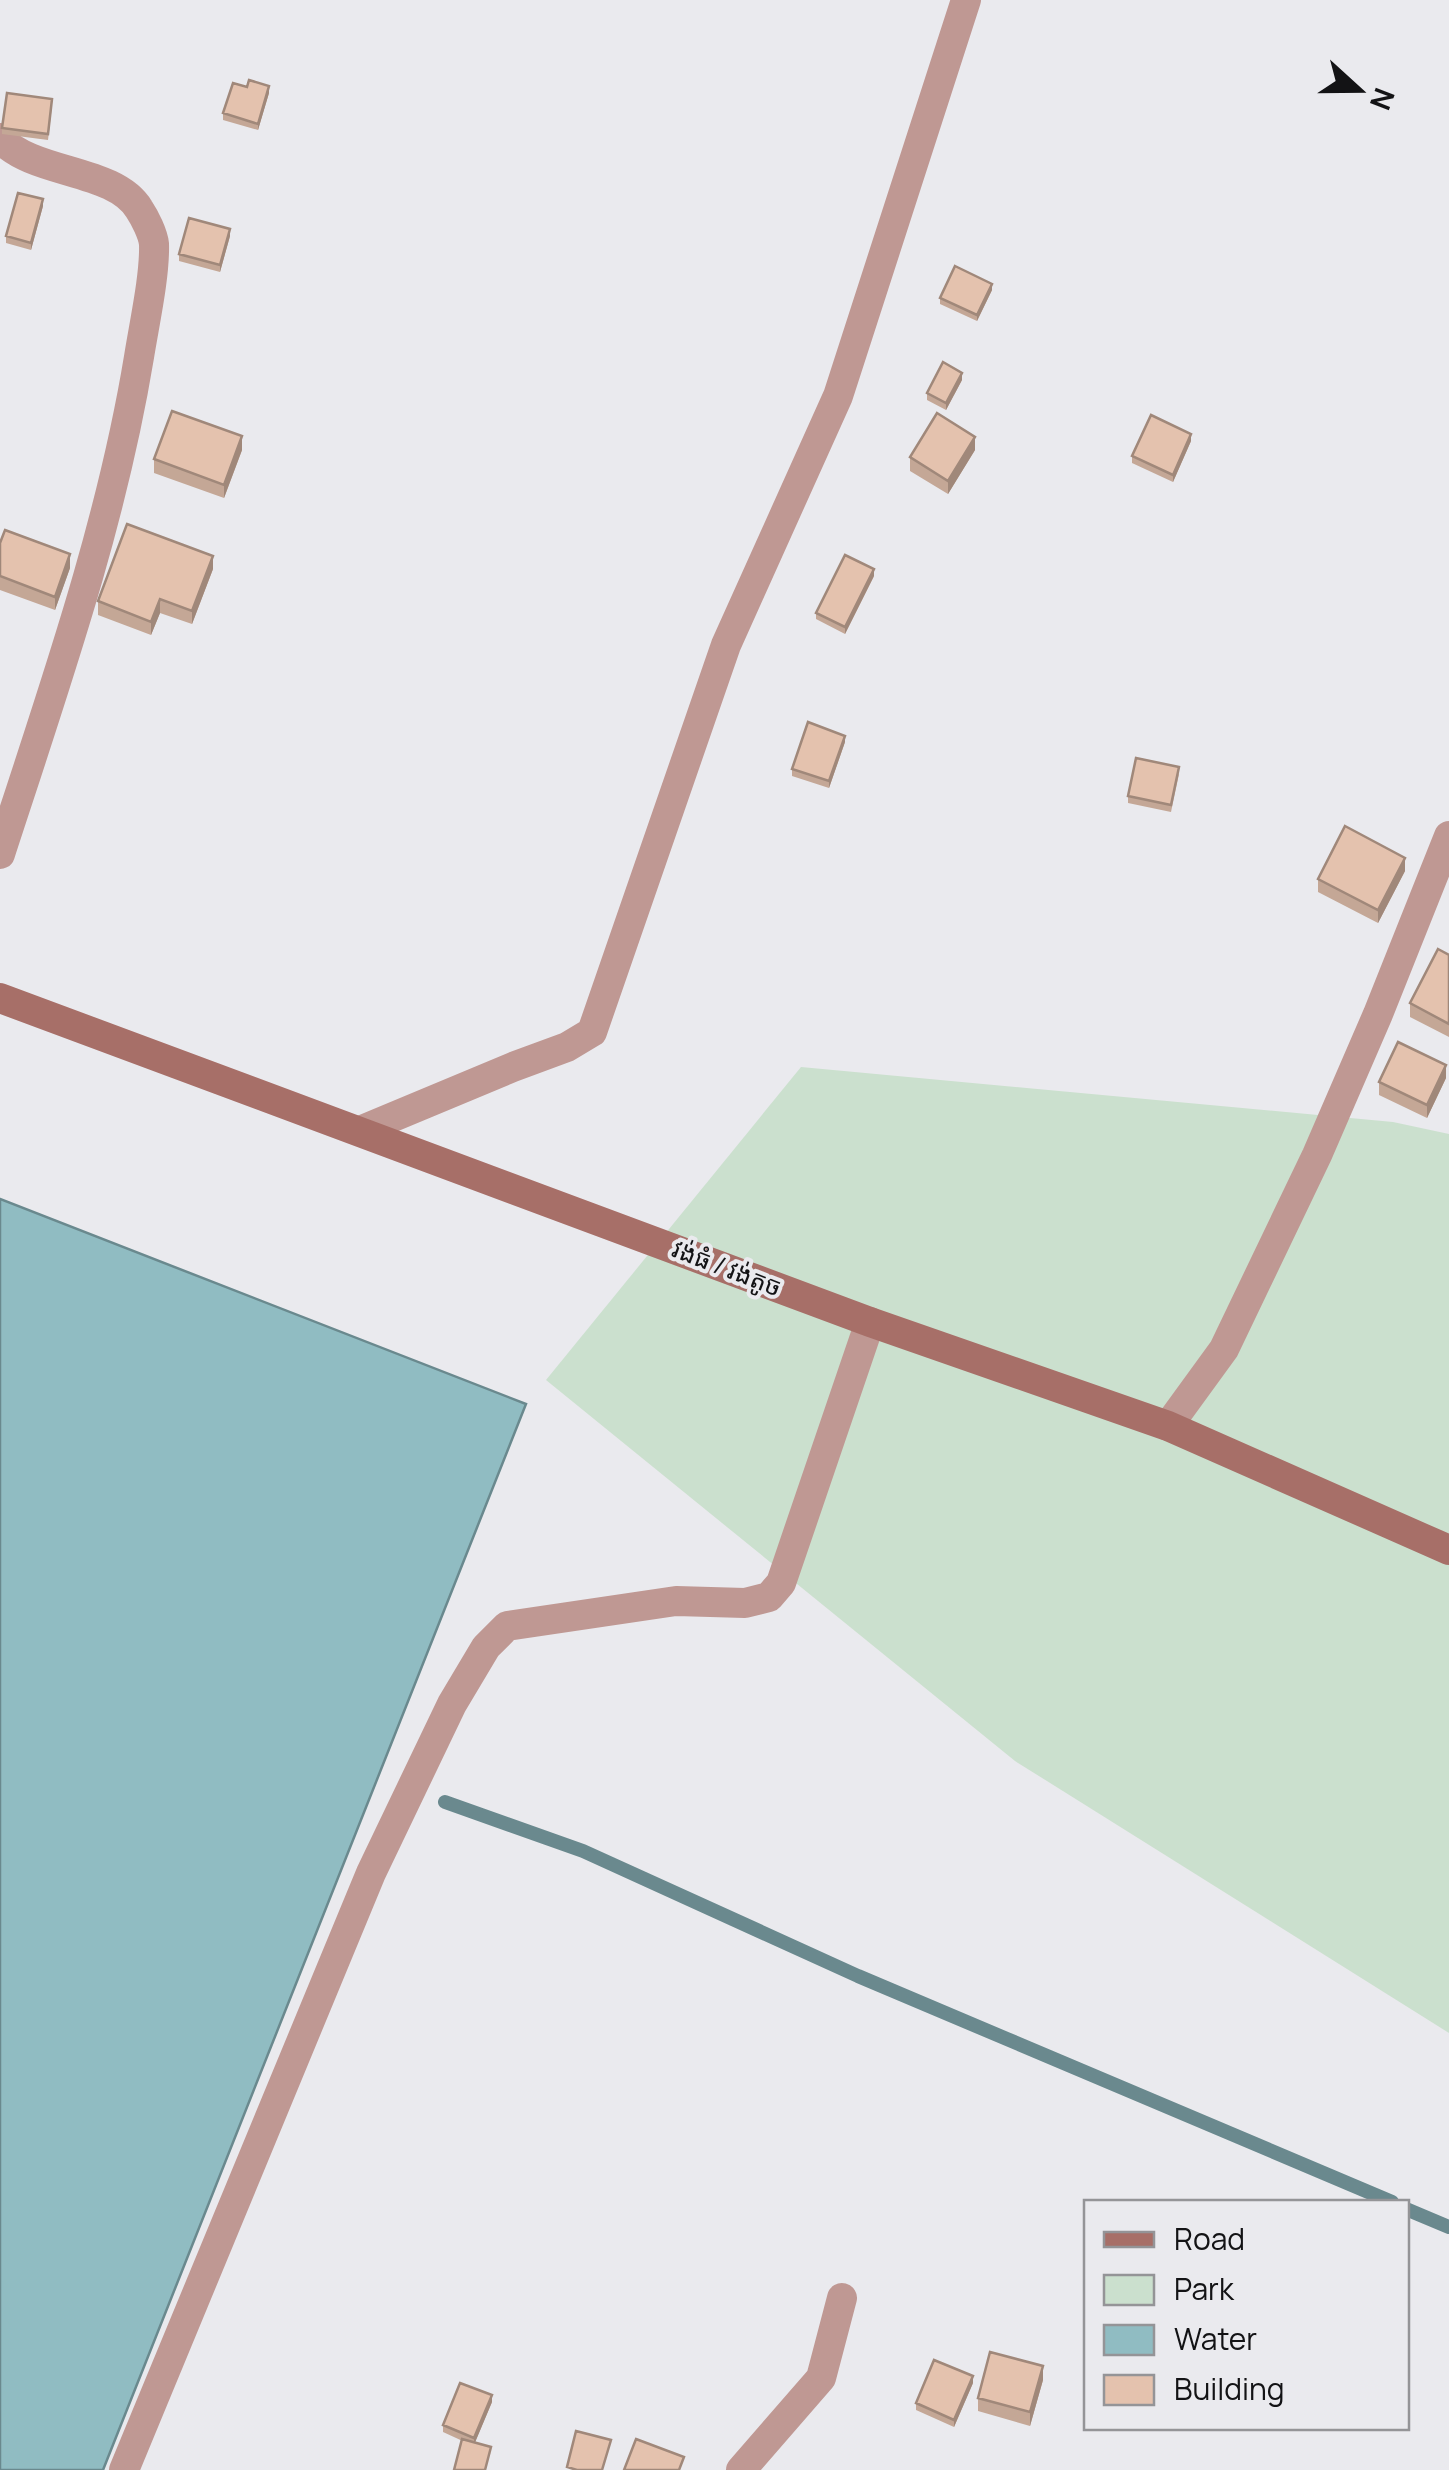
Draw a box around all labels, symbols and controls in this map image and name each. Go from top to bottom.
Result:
north arrow [1309,40,1409,140]
text: N [1362,83,1405,116]
street label: វង់ធំ / វង់តូច [667,1231,787,1304]
legend [1084,2200,1409,2430]
text: Road [1174,2218,1245,2259]
text: Park [1174,2268,1235,2309]
text: Water [1174,2318,1257,2359]
text: Building [1174,2368,1285,2409]

